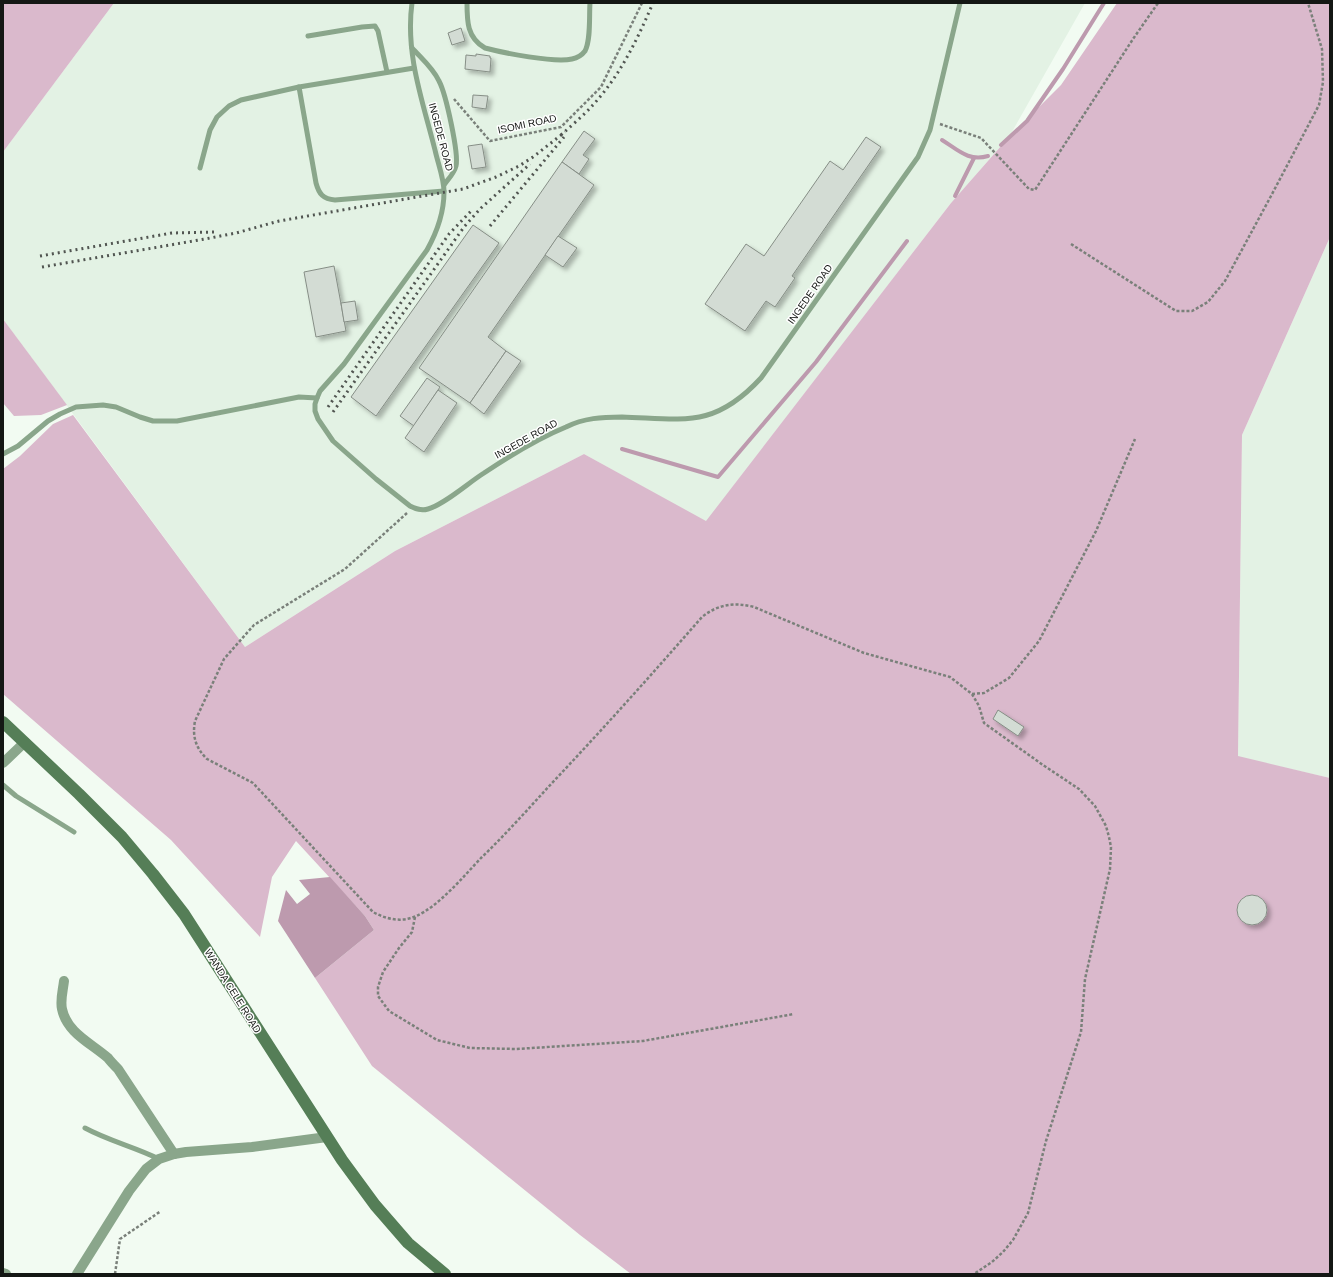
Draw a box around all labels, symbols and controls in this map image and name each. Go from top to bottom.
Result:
street label: INGEDE ROAD [427,102,455,172]
street label: ISOMI ROAD [497,112,557,136]
street label: INGEDE ROAD [785,262,835,326]
street label: INGEDE ROAD [493,417,559,461]
street label: WANDA CELE ROAD [203,947,263,1035]

